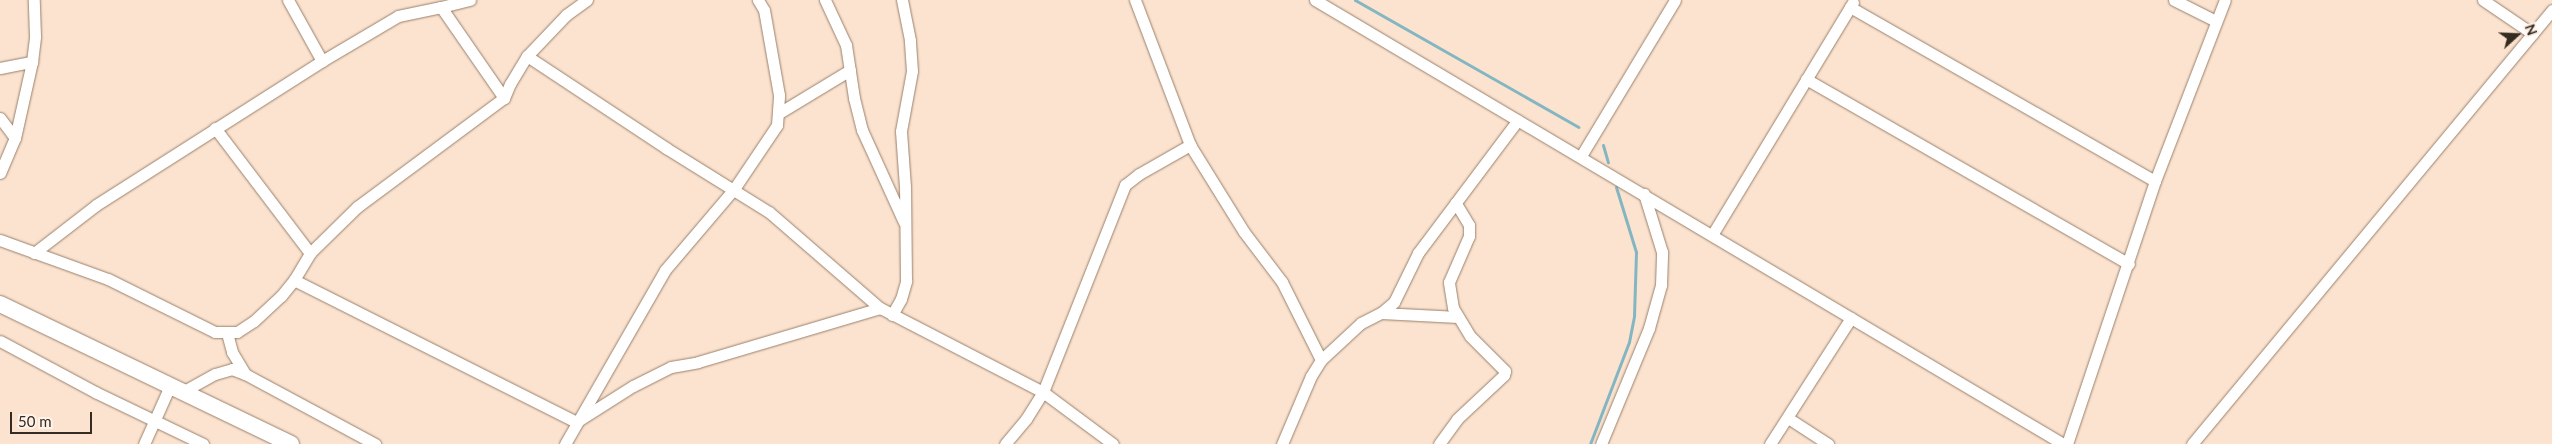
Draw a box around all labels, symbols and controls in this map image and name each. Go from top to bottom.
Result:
north arrow [2492,10,2542,60]
text: N [2522,22,2541,38]
scale bar [12,402,95,434]
text: 50 m [18,412,52,430]

